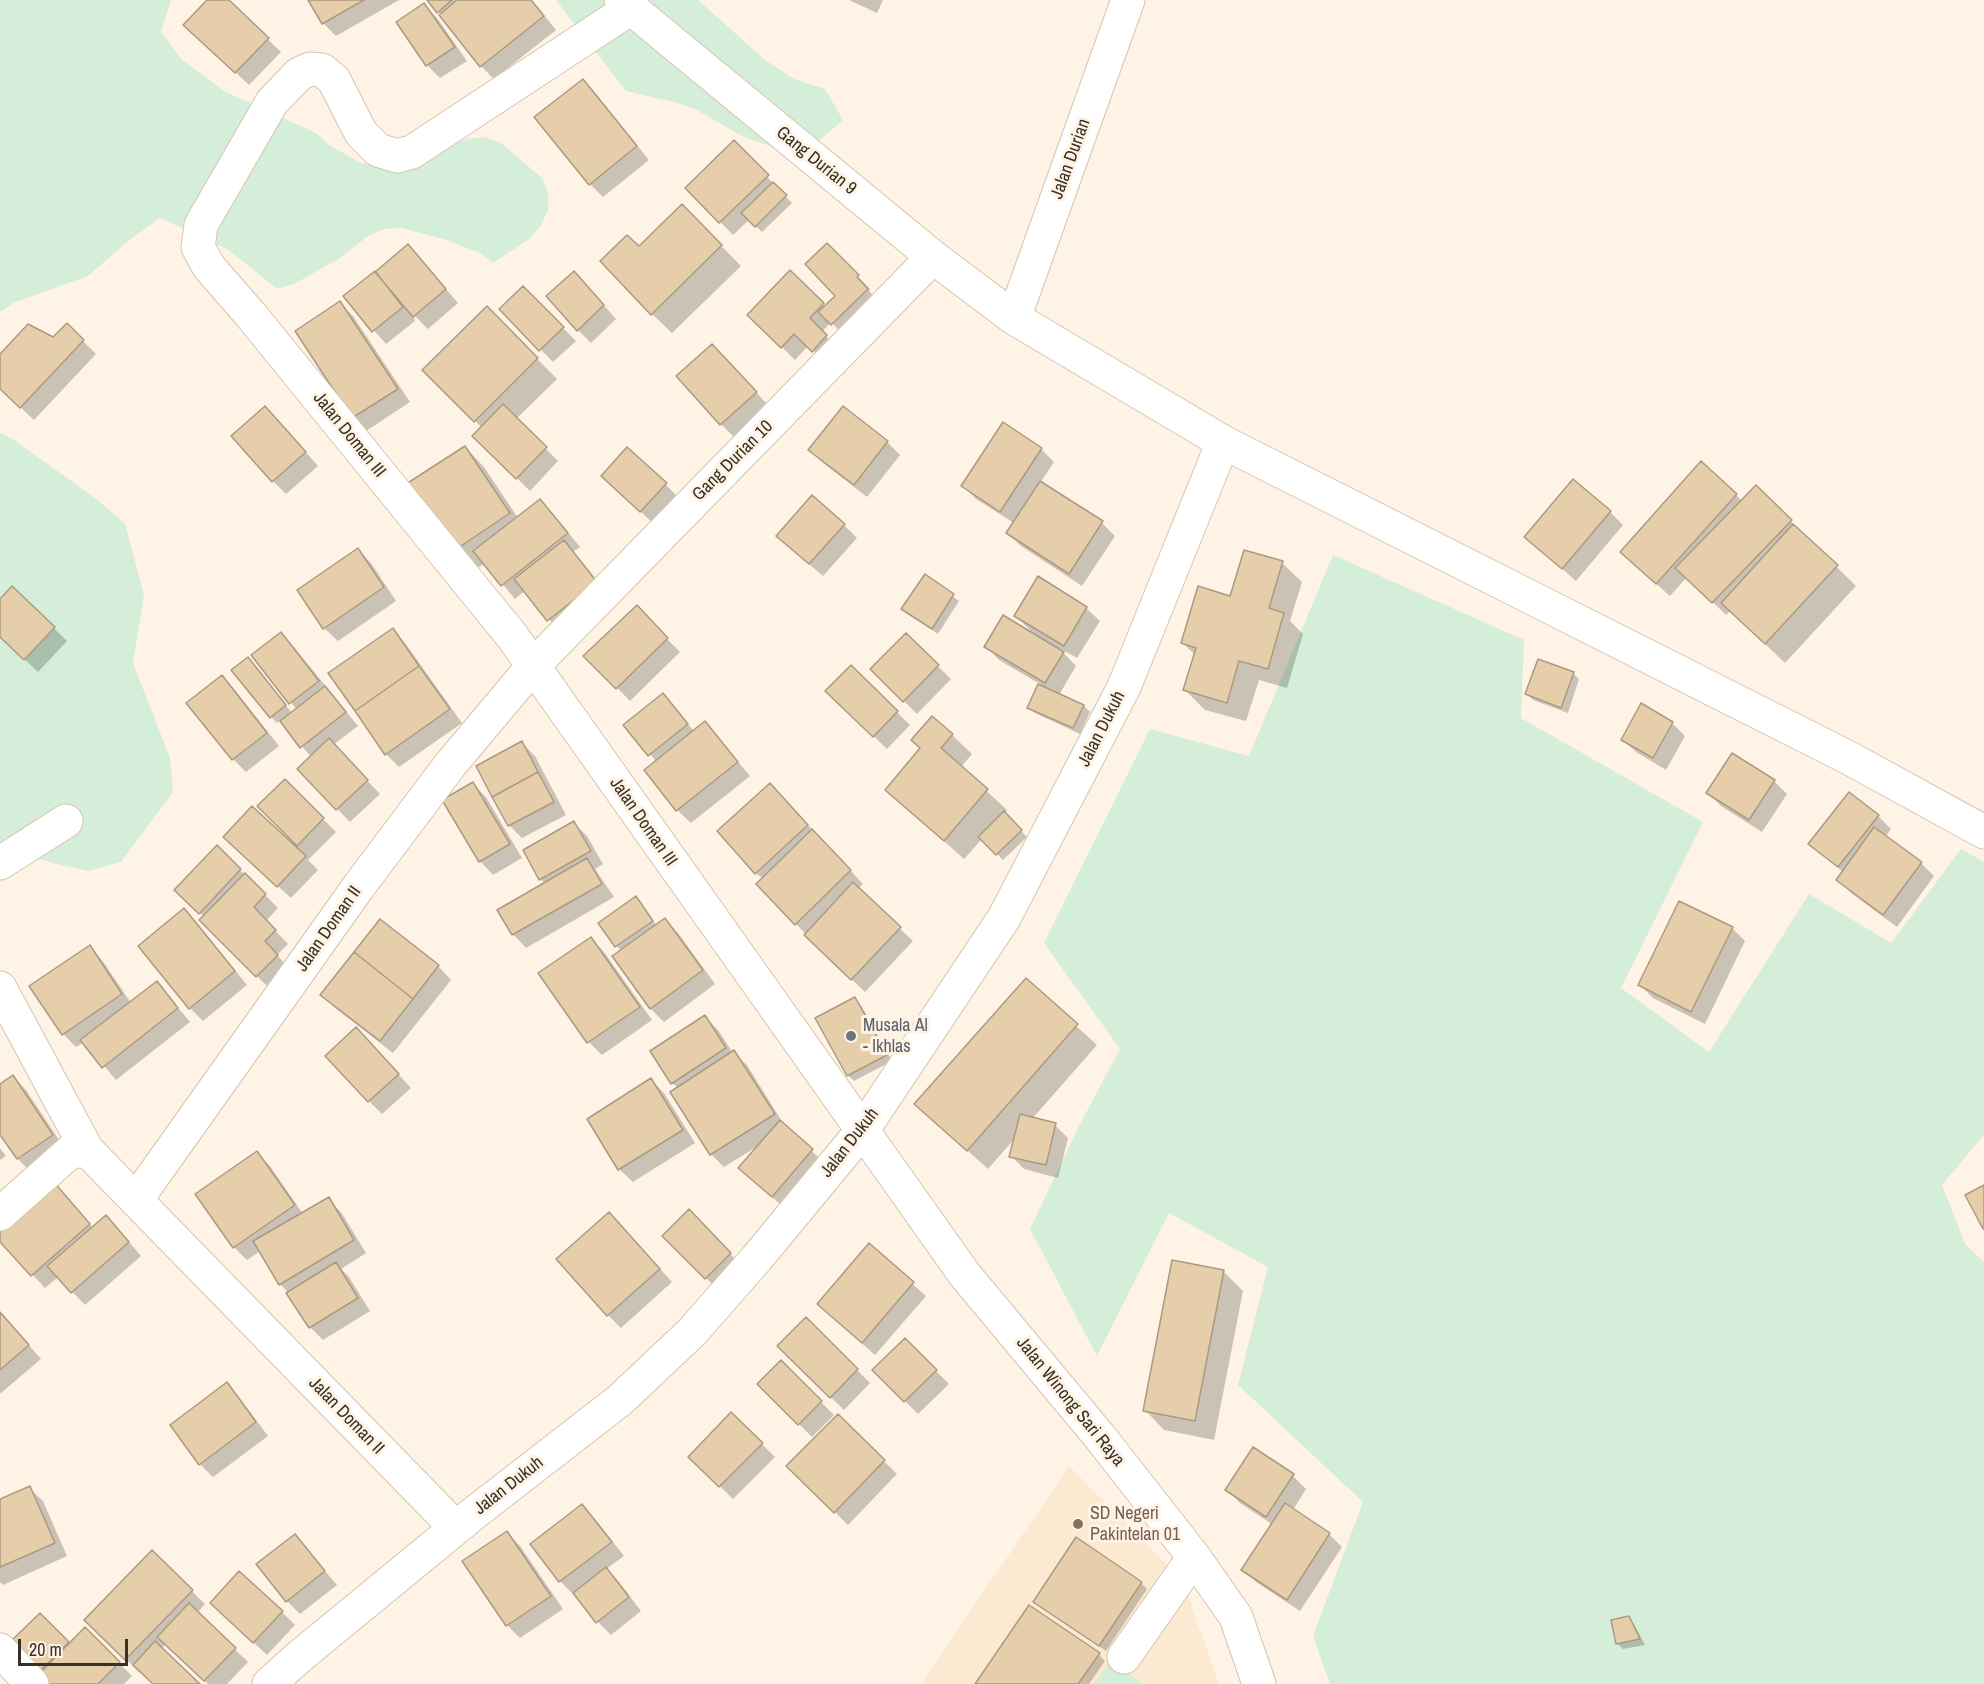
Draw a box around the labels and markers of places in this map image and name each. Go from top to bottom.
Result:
place label: Musala Al - Ikhlas [863,1015,928,1058]
marker: Musala Al - Ikhlas [844,1029,858,1043]
place label: SD Negeri Pakintelan 01 [1090,1503,1180,1546]
marker: SD Negeri Pakintelan 01 [1071,1517,1085,1531]

